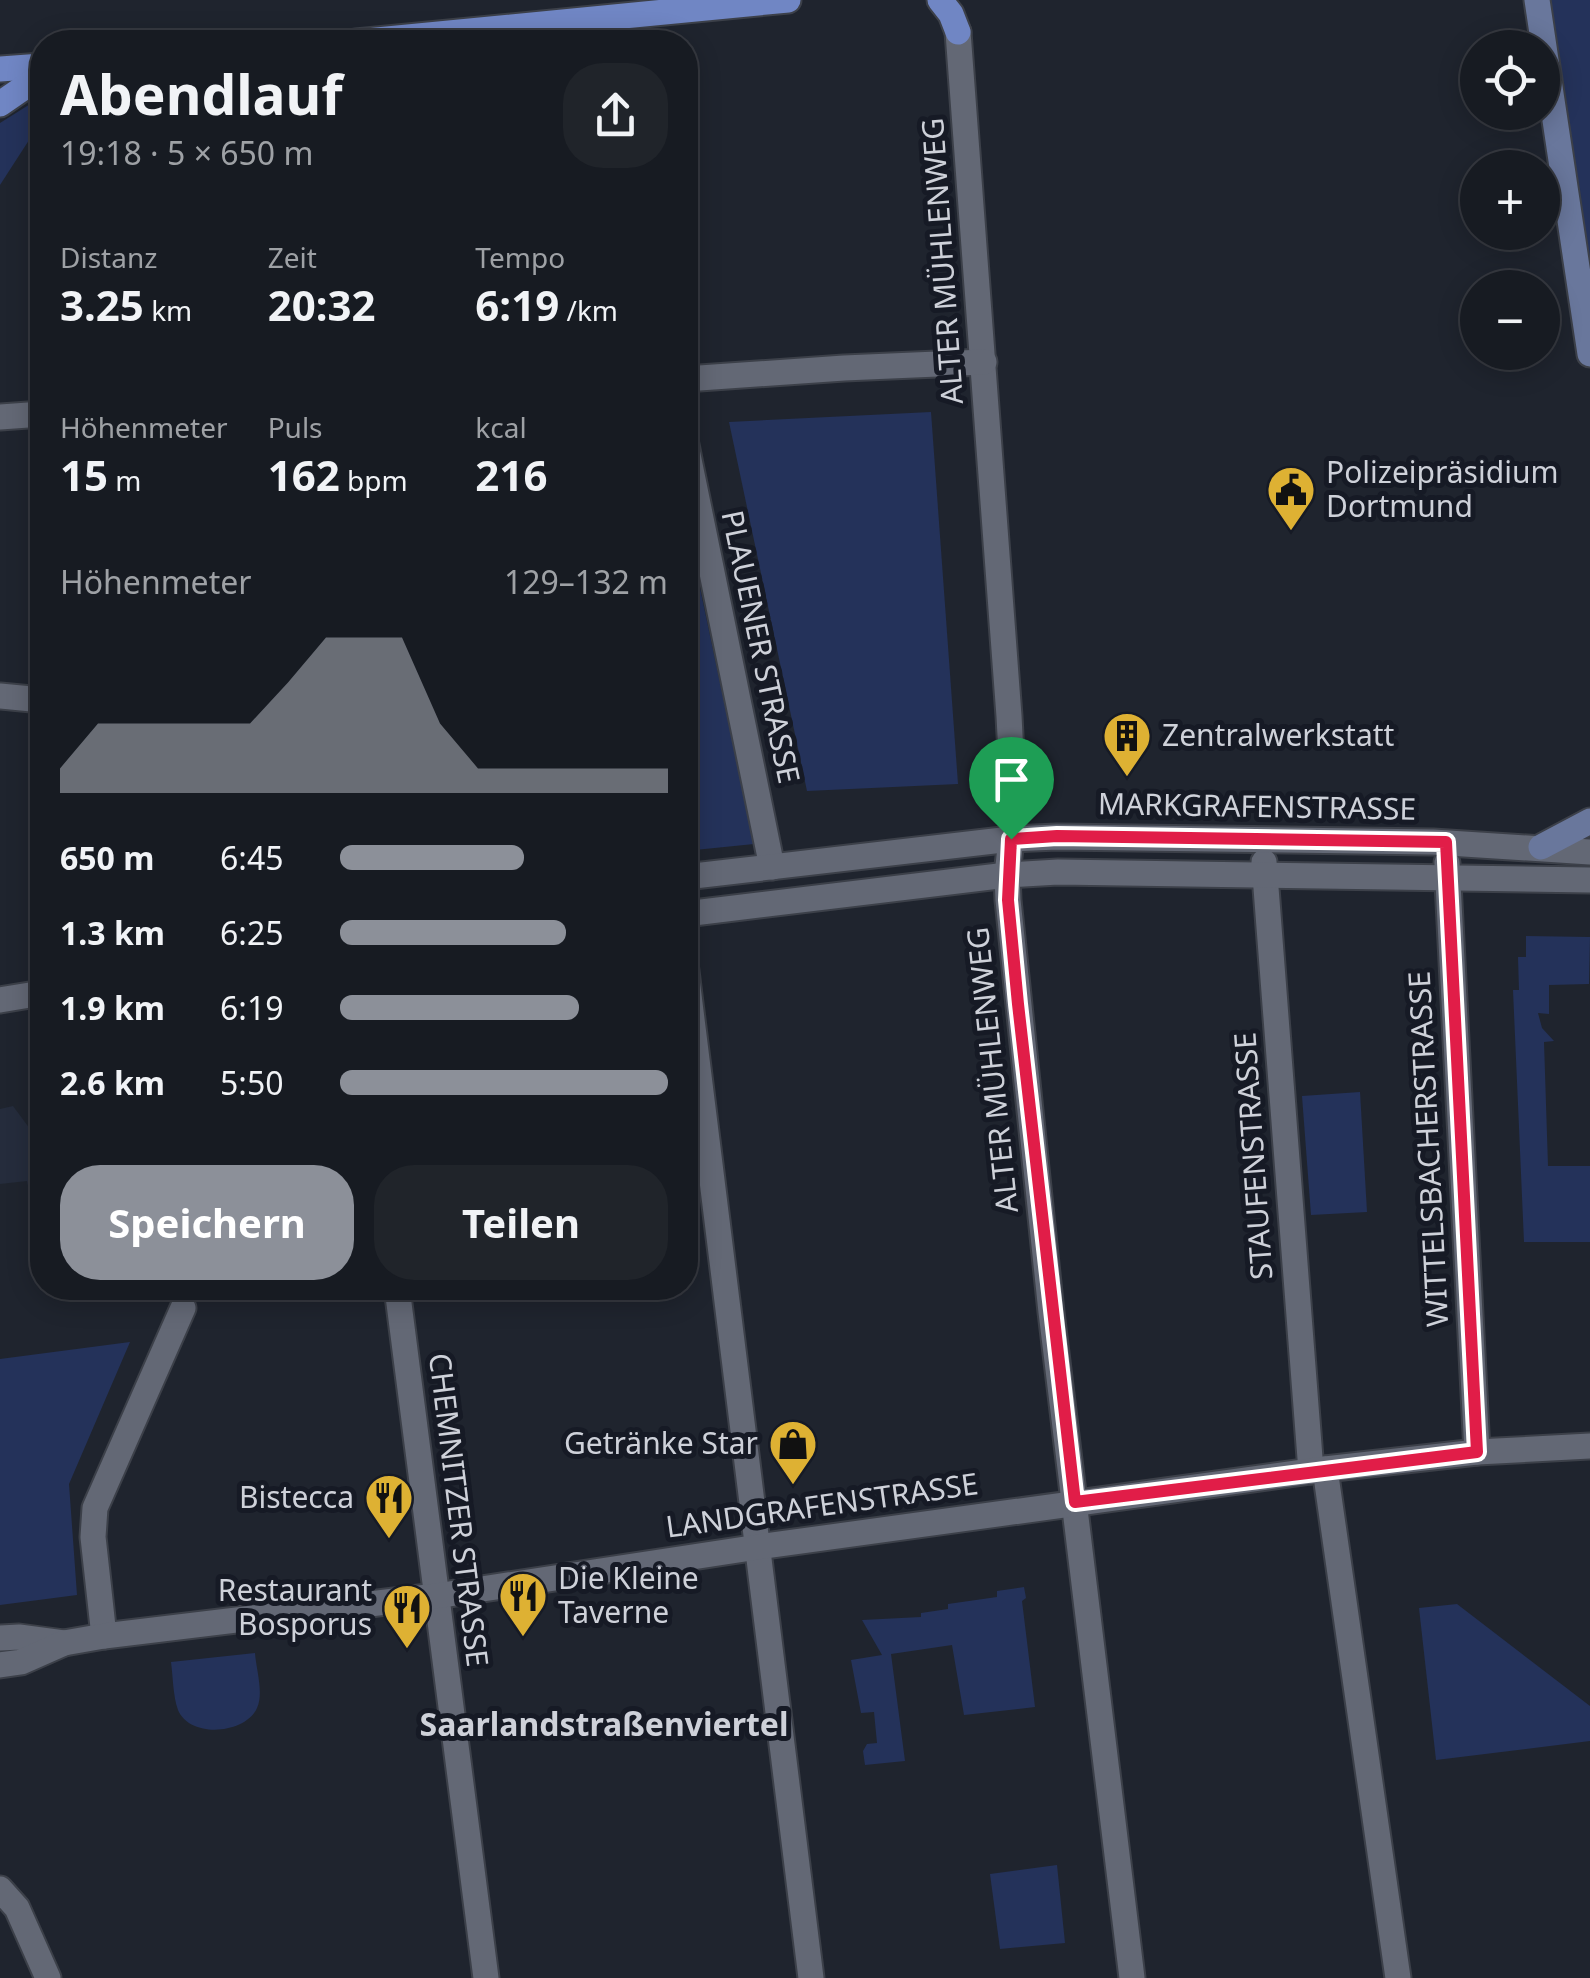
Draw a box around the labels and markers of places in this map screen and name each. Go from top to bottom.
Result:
place label: Polizeipräsidium Dortmund [1326,451,1559,526]
public building icon: Polizeipräsidium Dortmund [1265,464,1317,532]
building icon: Zentralwerkstatt [1101,710,1153,778]
place label: Zentralwerkstatt [1162,714,1395,755]
pin [969,737,1054,840]
shop icon: Getränke Star [767,1418,819,1486]
place label: Getränke Star [564,1422,758,1463]
restaurant icon: Bistecca [363,1472,415,1540]
place label: Bistecca [239,1476,354,1517]
place label: Die Kleine Taverne [558,1557,699,1632]
place label: Restaurant Bosporus [218,1569,372,1644]
restaurant icon: Die Kleine Taverne [497,1570,549,1638]
restaurant icon: Restaurant Bosporus [381,1582,433,1650]

